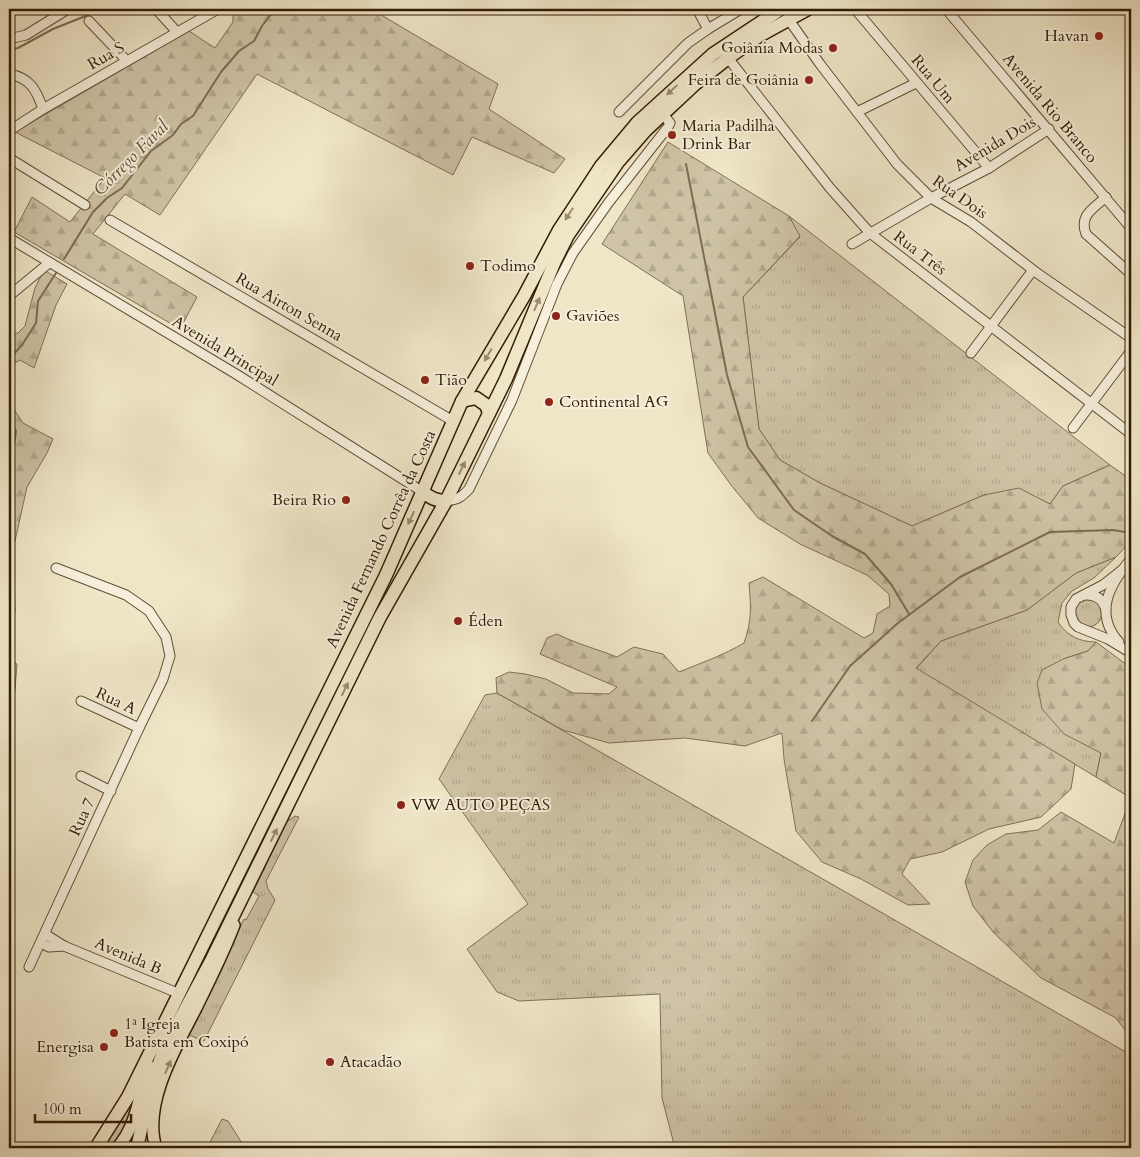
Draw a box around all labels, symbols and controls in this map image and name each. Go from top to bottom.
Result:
place label: Havan [1045,25,1089,47]
marker: Havan [1093,30,1105,42]
street label: Rua S [84,37,128,75]
place label: Goiânia Modas [721,37,823,59]
marker: Goiânia Modas [827,42,839,54]
street label: Avenida Rio Branco [997,48,1103,168]
street label: Rua Um [906,50,960,109]
place label: Feira de Goiânia [688,69,799,91]
marker: Feira de Goiânia [803,74,815,86]
one-way arrow [667,84,679,96]
street label: Avenida Dois [950,111,1040,177]
water label: Córrego Faval [88,114,175,201]
place label: Maria Padilha Drink Bar [682,115,775,155]
marker: Maria Padilha Drink Bar [666,129,678,141]
street label: Rua Dois [928,170,992,224]
one-way arrow [564,208,573,221]
street label: Rua Três [889,226,951,280]
place label: Todimo [480,255,536,277]
marker: Todimo [464,260,476,272]
street label: Rua Airton Senna [231,267,347,347]
one-way arrow [533,296,541,311]
place label: Gaviões [566,305,619,327]
marker: Gaviões [550,310,562,322]
street label: Avenida Principal [168,311,282,391]
one-way arrow [484,348,492,363]
place label: Tião [435,369,467,391]
marker: Tião [419,374,431,386]
place label: Continental AG [559,391,669,413]
marker: Continental AG [543,396,555,408]
street label: Avenida Fernando Corrêa da Costa [321,427,441,651]
one-way arrow [458,461,466,475]
place label: Beira Rio [272,489,336,511]
marker: Beira Rio [340,494,352,506]
one-way arrow [407,510,415,525]
place label: Éden [468,610,503,632]
marker: Éden [452,615,464,627]
one-way arrow [341,681,349,696]
street label: Rua A [92,682,140,720]
place label: VW AUTO PEÇAS [411,794,550,816]
street label: Rua 7 [64,795,100,839]
marker: VW AUTO PEÇAS [395,799,407,811]
one-way arrow [270,827,278,842]
street label: Avenida B [91,932,165,980]
place label: 1ª Igreja Batista em Coxipó [124,1013,249,1053]
marker: 1ª Igreja Batista em Coxipó [108,1027,120,1039]
place label: Energisa [36,1036,94,1058]
marker: Energisa [98,1041,110,1053]
place label: Atacadão [340,1051,402,1073]
marker: Atacadão [324,1056,336,1068]
one-way arrow [164,1060,172,1074]
scale bar [35,1092,131,1124]
text: 100 m [42,1099,82,1119]

